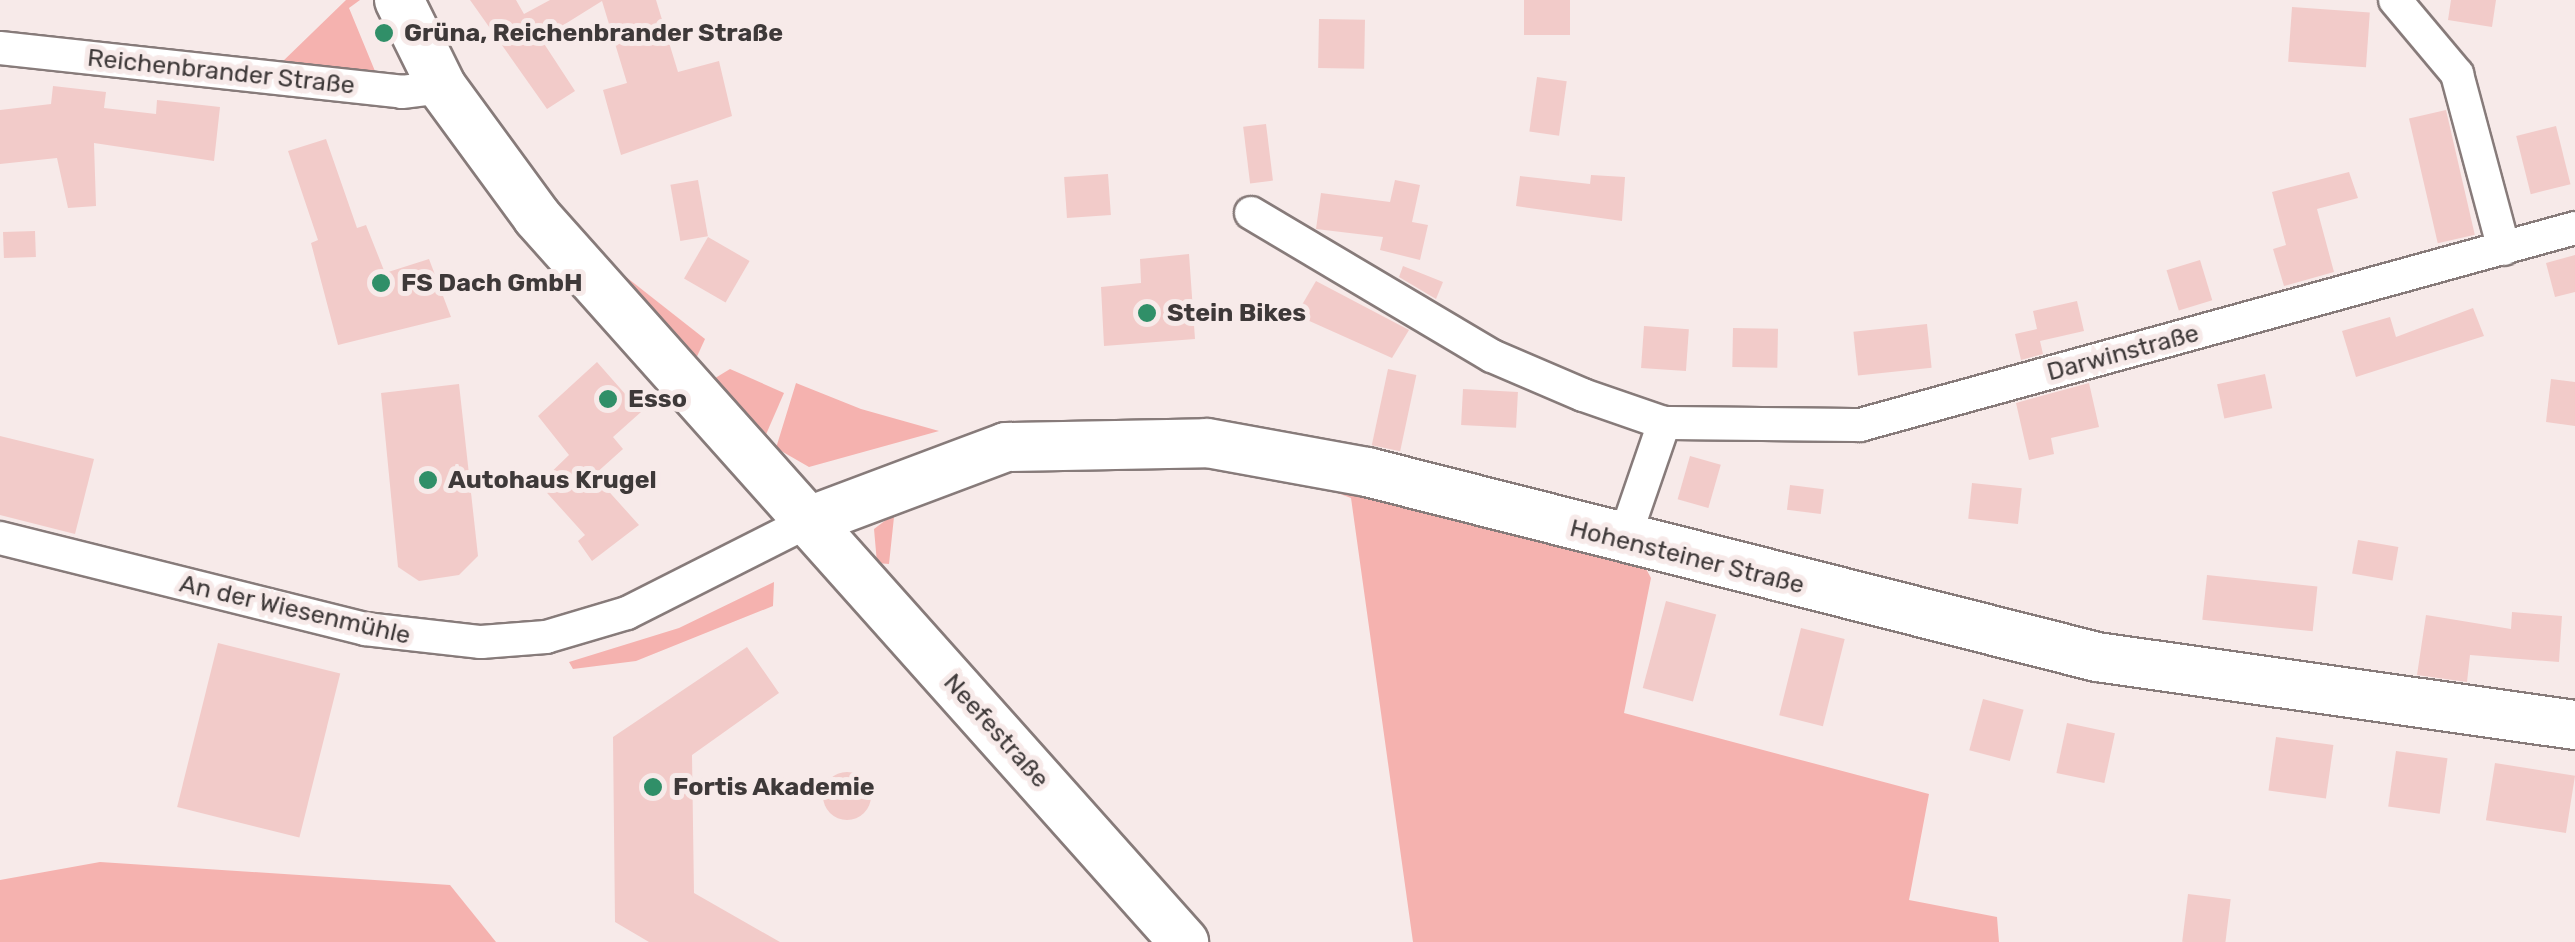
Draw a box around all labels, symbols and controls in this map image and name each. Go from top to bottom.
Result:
place label: Grüna, Reichenbrander Straße [404,18,784,48]
marker: Grüna, Reichenbrander Straße [373,22,395,44]
street label: Reichenbrander Straße [86,43,356,101]
place label: FS Dach GmbH [401,268,583,298]
marker: FS Dach GmbH [370,272,392,294]
place label: Stein Bikes [1167,298,1306,328]
marker: Stein Bikes [1136,302,1158,324]
street label: Darwinstraße [2044,318,2202,388]
place label: Esso [628,384,687,414]
marker: Esso [597,388,619,410]
place label: Autohaus Krugel [448,465,657,495]
marker: Autohaus Krugel [417,469,439,491]
street label: Hohensteiner Straße [1566,513,1808,601]
street label: An der Wiesenmühle [176,569,414,651]
street label: Neefestraße [937,668,1055,794]
place label: Fortis Akademie [673,772,875,802]
marker: Fortis Akademie [642,776,664,798]

